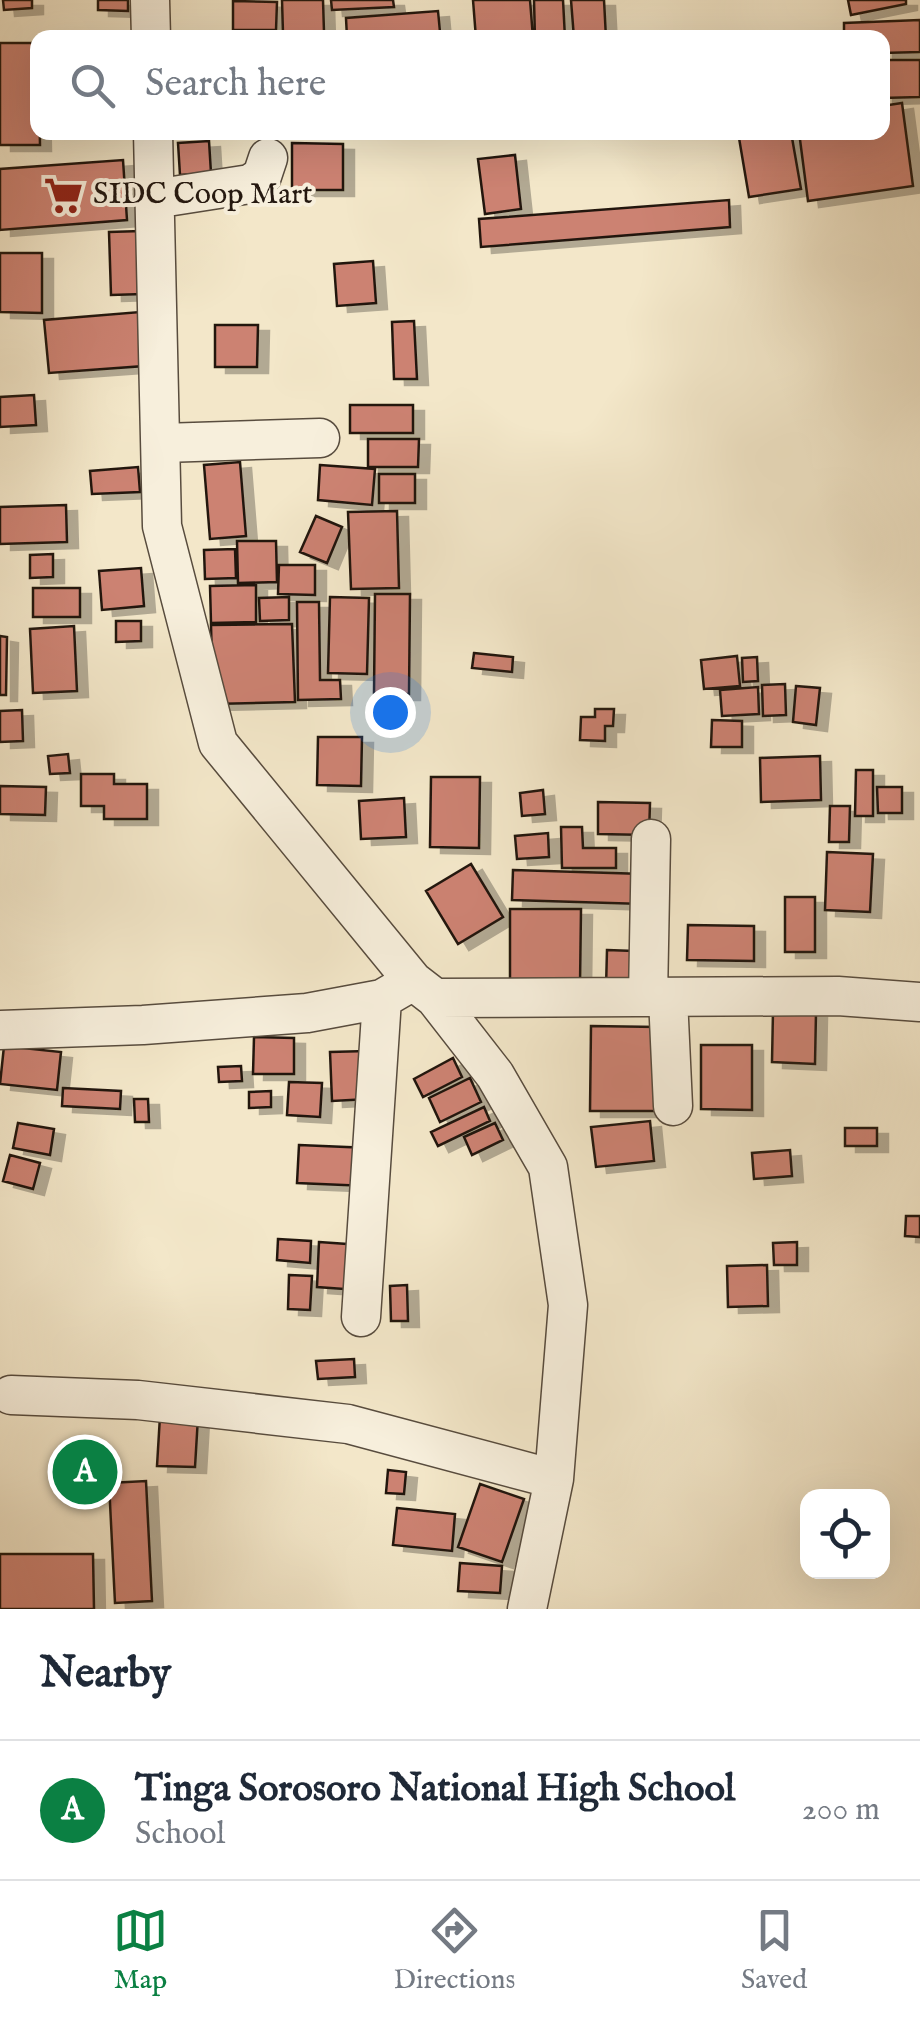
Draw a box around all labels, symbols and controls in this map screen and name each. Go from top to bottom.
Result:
search box [30,30,890,140]
icon: search [65,58,120,113]
text: Search here [145,61,326,109]
supermarket icon: SIDC Coop Mart [42,174,84,216]
place label: SIDC Coop Mart [93,176,312,214]
your location [365,687,416,738]
pin: A [52,1434,118,1510]
map controls [800,1489,890,1579]
button: locate [800,1489,890,1579]
text: Nearby [40,1648,171,1701]
text: Tinga Sorosoro National High School [135,1766,735,1814]
text: A [62,1790,83,1831]
text: 200 m [802,1790,880,1831]
text: School [135,1814,225,1855]
tab: Map [113,1903,168,1998]
tab: Directions [393,1903,515,1998]
tab: Saved [741,1903,807,1998]

